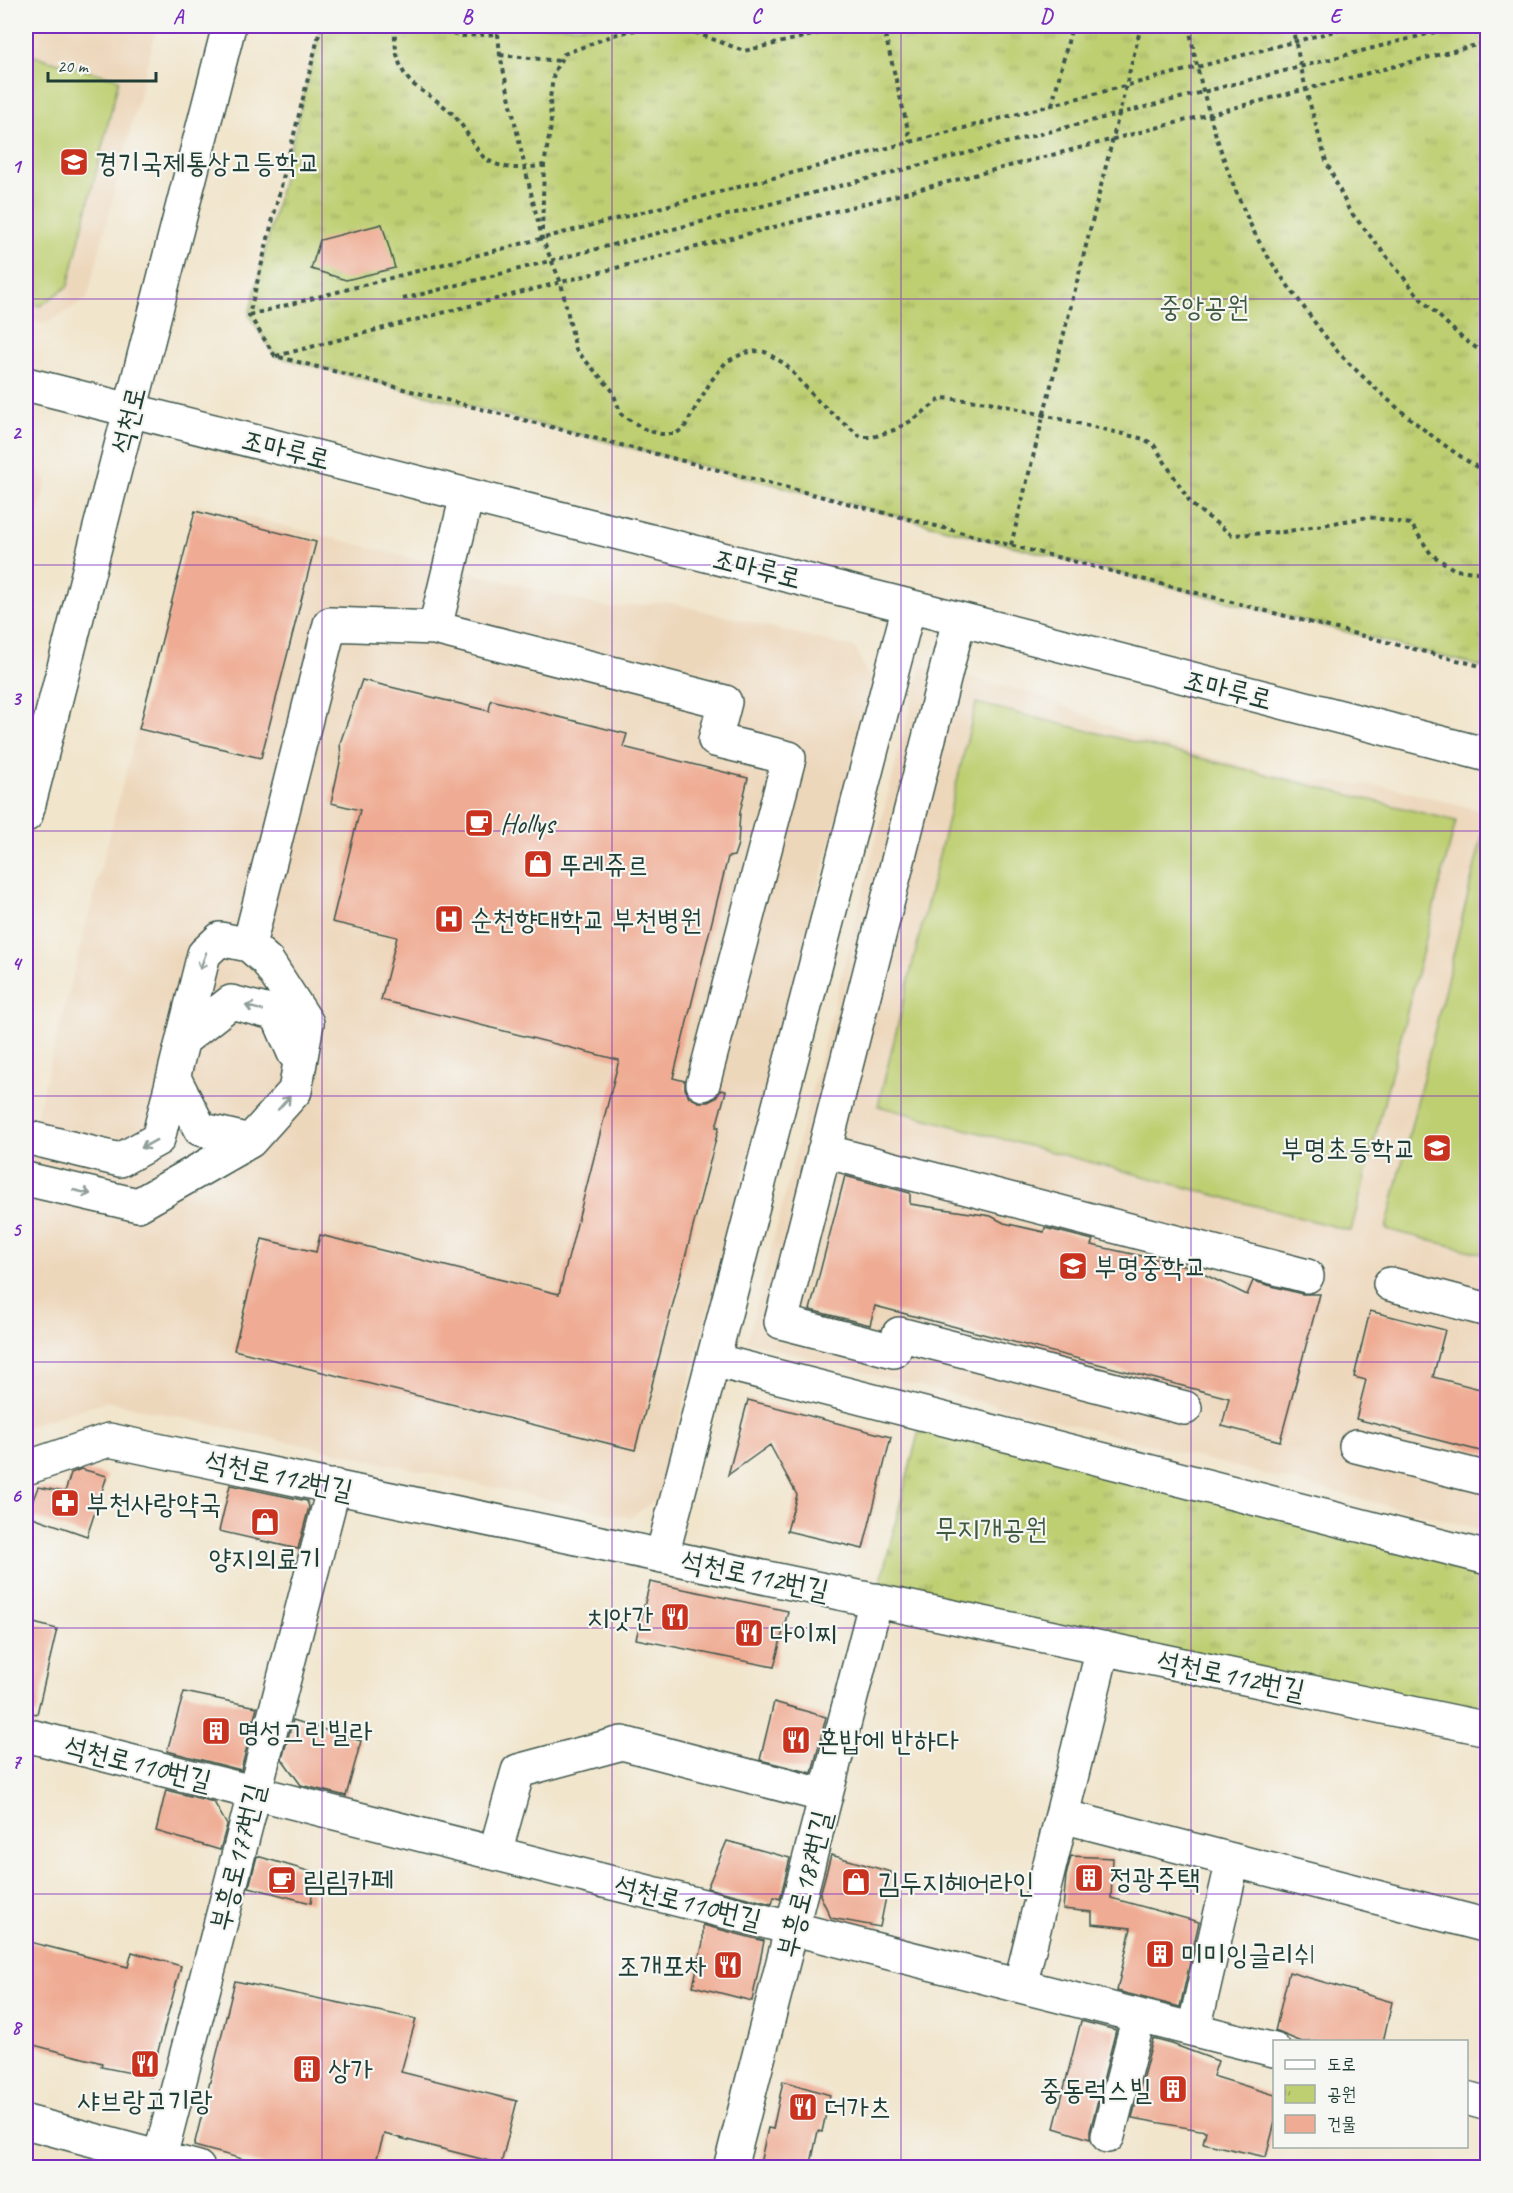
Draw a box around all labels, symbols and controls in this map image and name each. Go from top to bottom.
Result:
text: A [173,4,185,29]
text: B [462,4,474,29]
text: C [751,4,763,29]
text: D [1040,4,1054,29]
text: E [1330,4,1344,29]
scale bar [48,45,156,83]
text: 20 m [57,55,90,77]
place label: 경기국제통상고등학교 [95,145,320,180]
school or university icon: 경기국제통상고등학교 [58,146,90,178]
text: 1 [12,154,23,179]
park label: 중앙공원 [1159,289,1249,324]
street label: 석천로 [103,383,153,457]
text: 2 [12,420,23,445]
street label: 조마루로 [238,421,334,477]
street label: 조마루로 [709,540,805,596]
street label: 조마루로 [1180,661,1276,717]
text: 3 [12,686,23,711]
place label: Hollys [500,806,557,841]
cafe icon: Hollys [463,807,495,839]
place label: 뚜레쥬르 [559,847,649,882]
shop icon: 뚜레쥬르 [522,848,554,880]
place label: 순천향대학교 부천병원 [470,902,702,937]
hospital icon: 순천향대학교 부천병원 [433,903,465,935]
text: 4 [12,951,24,976]
one-way arrow [197,951,208,969]
one-way arrow [245,1002,264,1014]
one-way arrow [277,1096,291,1111]
place label: 부명초등학교 [1281,1131,1416,1166]
school or university icon: 부명초등학교 [1421,1132,1453,1164]
one-way arrow [140,1139,158,1150]
one-way arrow [73,1187,92,1199]
text: 5 [12,1217,23,1242]
place label: 부명중학교 [1094,1249,1207,1284]
school or university icon: 부명중학교 [1057,1250,1089,1282]
street label: 석천로112번길 [202,1442,356,1508]
text: 6 [11,1483,22,1508]
place label: 부천사랑약국 [86,1486,221,1521]
pharmacy icon: 부천사랑약국 [49,1487,81,1519]
shop icon: 양지의료기 [249,1506,281,1538]
park label: 무지개공원 [935,1511,1047,1546]
place label: 양지의료기 [209,1541,321,1576]
street label: 석천로112번길 [678,1542,832,1608]
place label: 치앗간 [586,1600,654,1635]
restaurant icon: 치앗간 [659,1601,691,1633]
place label: 다이찌 [770,1616,838,1651]
restaurant icon: 다이찌 [733,1617,765,1649]
street label: 석천로112번길 [1154,1642,1308,1708]
place label: 명성그린빌라 [237,1714,373,1749]
building icon: 명성그린빌라 [200,1715,232,1747]
place label: 혼밥에 반하다 [817,1723,959,1758]
restaurant icon: 혼밥에 반하다 [780,1724,812,1756]
street label: 석천로110번길 [61,1728,215,1798]
text: 7 [12,1749,23,1774]
street label: 부흥로177번길 [202,1780,272,1934]
street label: 부흥로187번길 [769,1807,839,1961]
place label: 정광주택 [1110,1861,1200,1896]
building icon: 정광주택 [1073,1862,1105,1894]
place label: 림림카페 [303,1863,393,1898]
cafe icon: 림림카페 [266,1864,298,1896]
place label: 김두지헤어라인 [877,1865,1035,1900]
shop icon: 김두지헤어라인 [840,1866,872,1898]
street label: 석천로110번길 [611,1867,765,1937]
place label: 미미잉글리쉬 [1181,1937,1316,1972]
building icon: 미미잉글리쉬 [1144,1938,1176,1970]
place label: 조개포차 [617,1948,707,1983]
restaurant icon: 조개포차 [712,1949,744,1981]
text: 8 [12,2015,24,2040]
legend [1273,2040,1468,2148]
restaurant icon: 샤브랑고기랑 [129,2048,161,2080]
place label: 상가 [328,2052,373,2087]
building icon: 상가 [291,2053,323,2085]
text: 도로 [1327,2053,1356,2075]
place label: 중동럭스빌 [1039,2072,1152,2107]
building icon: 중동럭스빌 [1157,2073,1189,2105]
place label: 샤브랑고기랑 [77,2083,213,2118]
text: 공원 [1327,2083,1356,2105]
place label: 더가츠 [824,2090,892,2125]
restaurant icon: 더가츠 [787,2091,819,2123]
text: 건물 [1327,2113,1356,2135]

